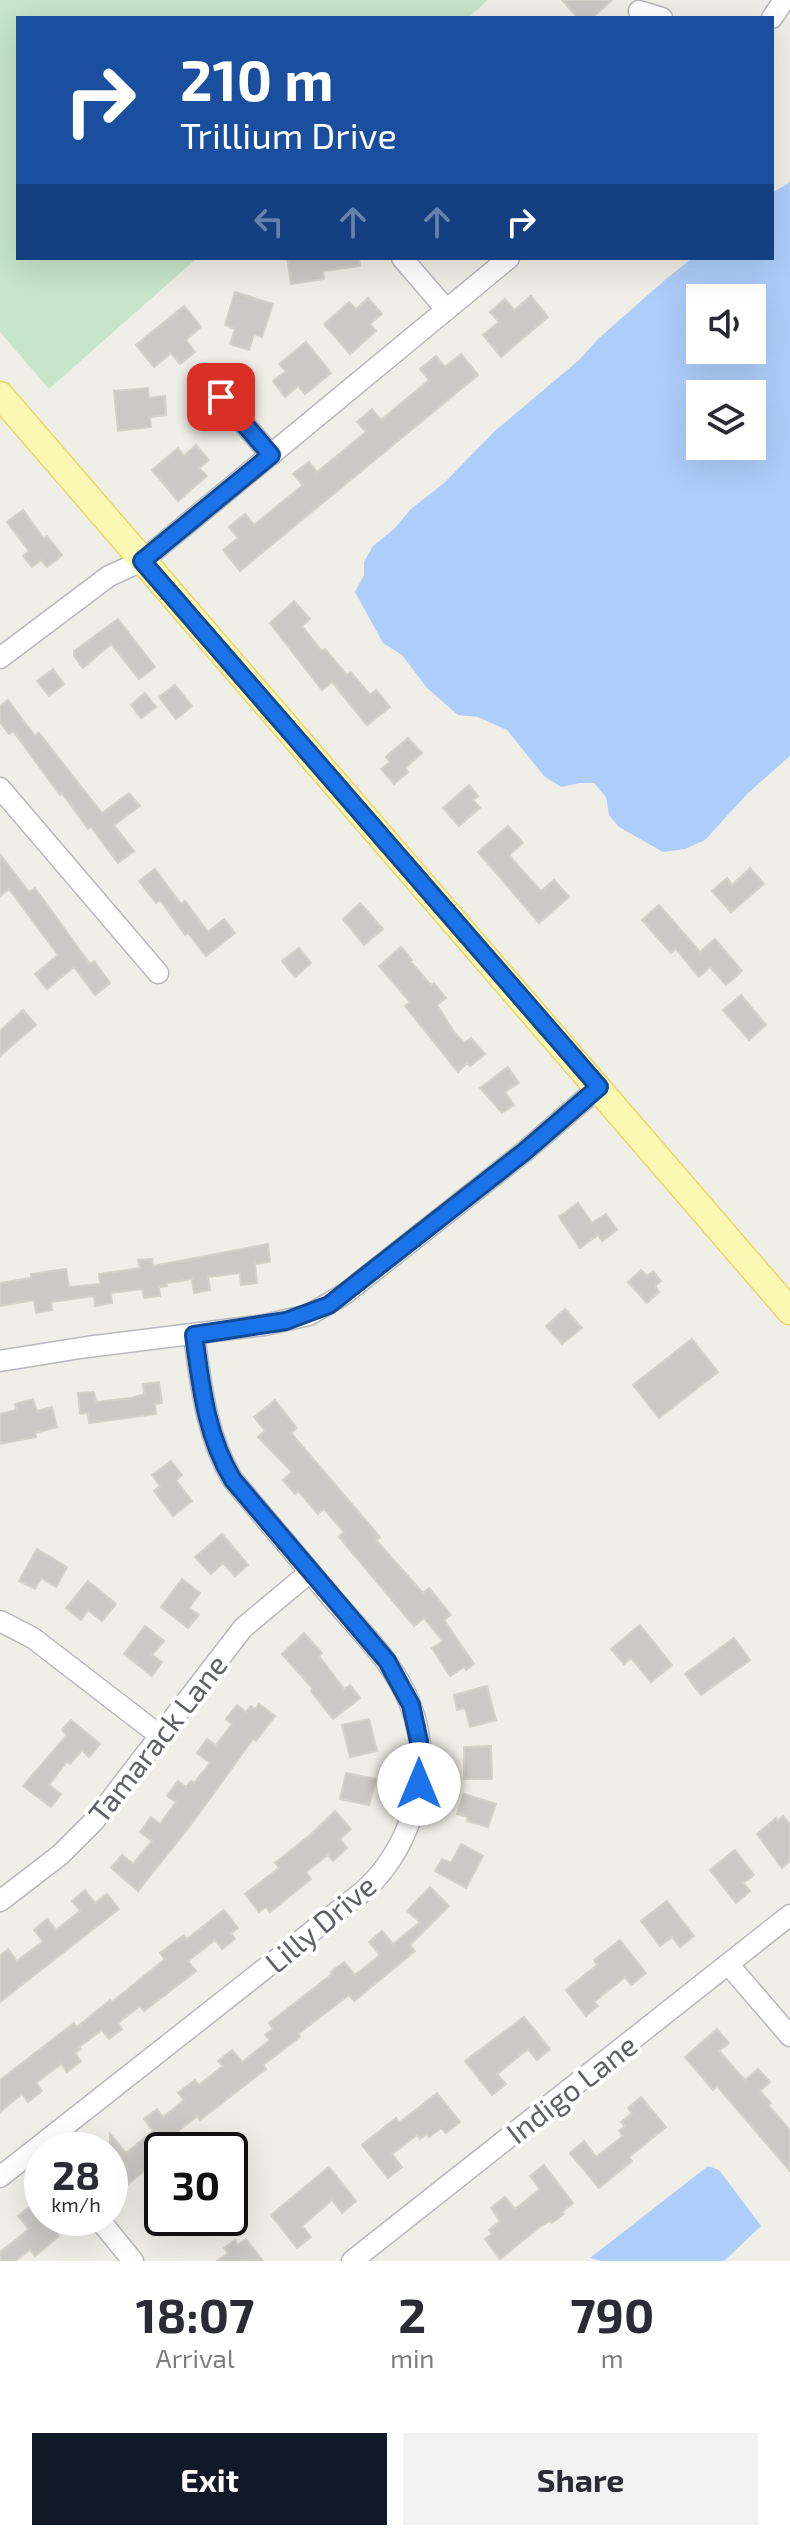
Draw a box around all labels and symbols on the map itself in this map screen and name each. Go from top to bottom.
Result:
pin [187,363,255,431]
street label: Tamarack Lane [80,1647,234,1829]
position arrow [377,1742,461,1826]
street label: Lilly Drive [257,1866,383,1980]
street label: Indigo Lane [499,2026,643,2150]
speed limit sign: 30 [144,2132,248,2236]

